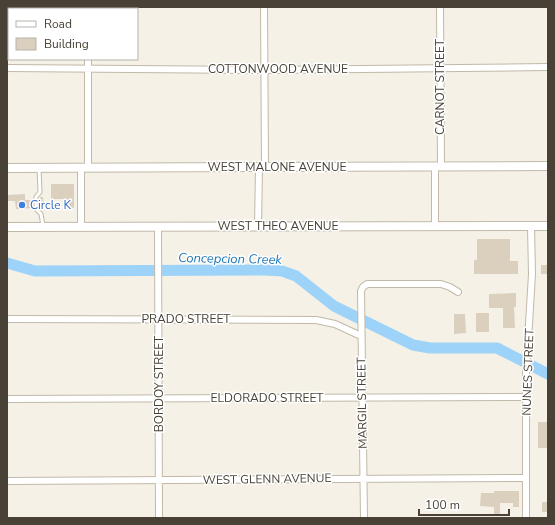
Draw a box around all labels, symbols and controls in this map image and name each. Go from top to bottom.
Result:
legend [8,8,138,60]
text: Road [44,16,72,32]
text: Building [44,36,89,52]
street label: CARNOT STREET [432,38,448,135]
street label: COTTONWOOD AVENUE [208,61,348,77]
street label: WEST MALONE AVENUE [208,159,346,175]
place label: Circle K [30,197,72,213]
marker: Circle K [17,200,27,210]
street label: WEST THEO AVENUE [217,218,339,234]
water label: Concepcion Creek [178,249,283,269]
street label: PRADO STREET [142,311,231,327]
street label: NUNES STREET [518,327,538,416]
street label: BORDOY STREET [151,335,167,432]
street label: MARGIL STREET [353,356,371,449]
street label: ELDORADO STREET [211,390,324,406]
street label: WEST GLENN AVENUE [203,470,331,488]
scale bar [419,491,509,517]
text: 100 m [425,497,460,513]

